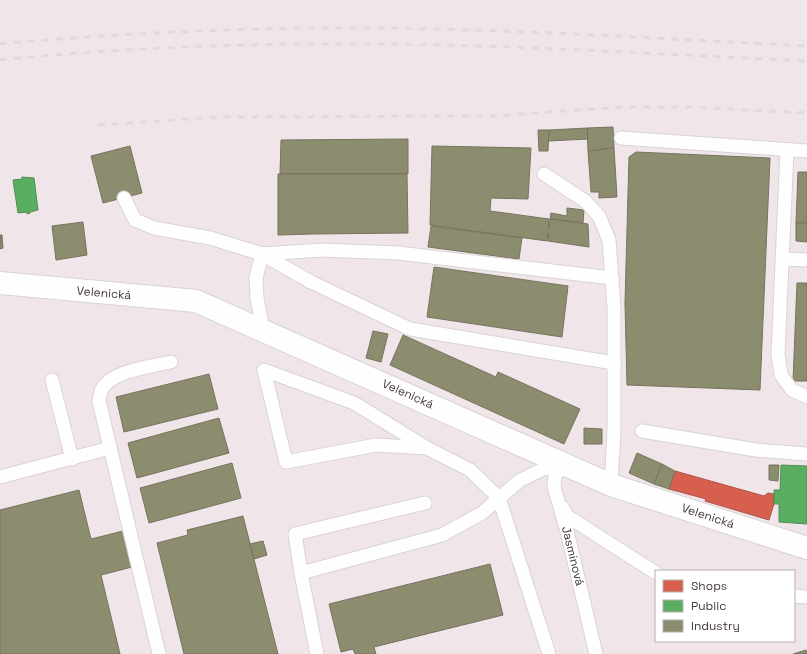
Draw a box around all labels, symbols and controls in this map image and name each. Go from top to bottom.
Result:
street label: Velenická [76,283,132,303]
street label: Velenická [380,376,436,412]
street label: Velenická [679,500,737,532]
street label: Jasmínová [558,524,588,588]
legend [655,570,795,642]
text: Shops [691,578,727,594]
text: Public [691,598,726,614]
text: Industry [691,618,740,634]

